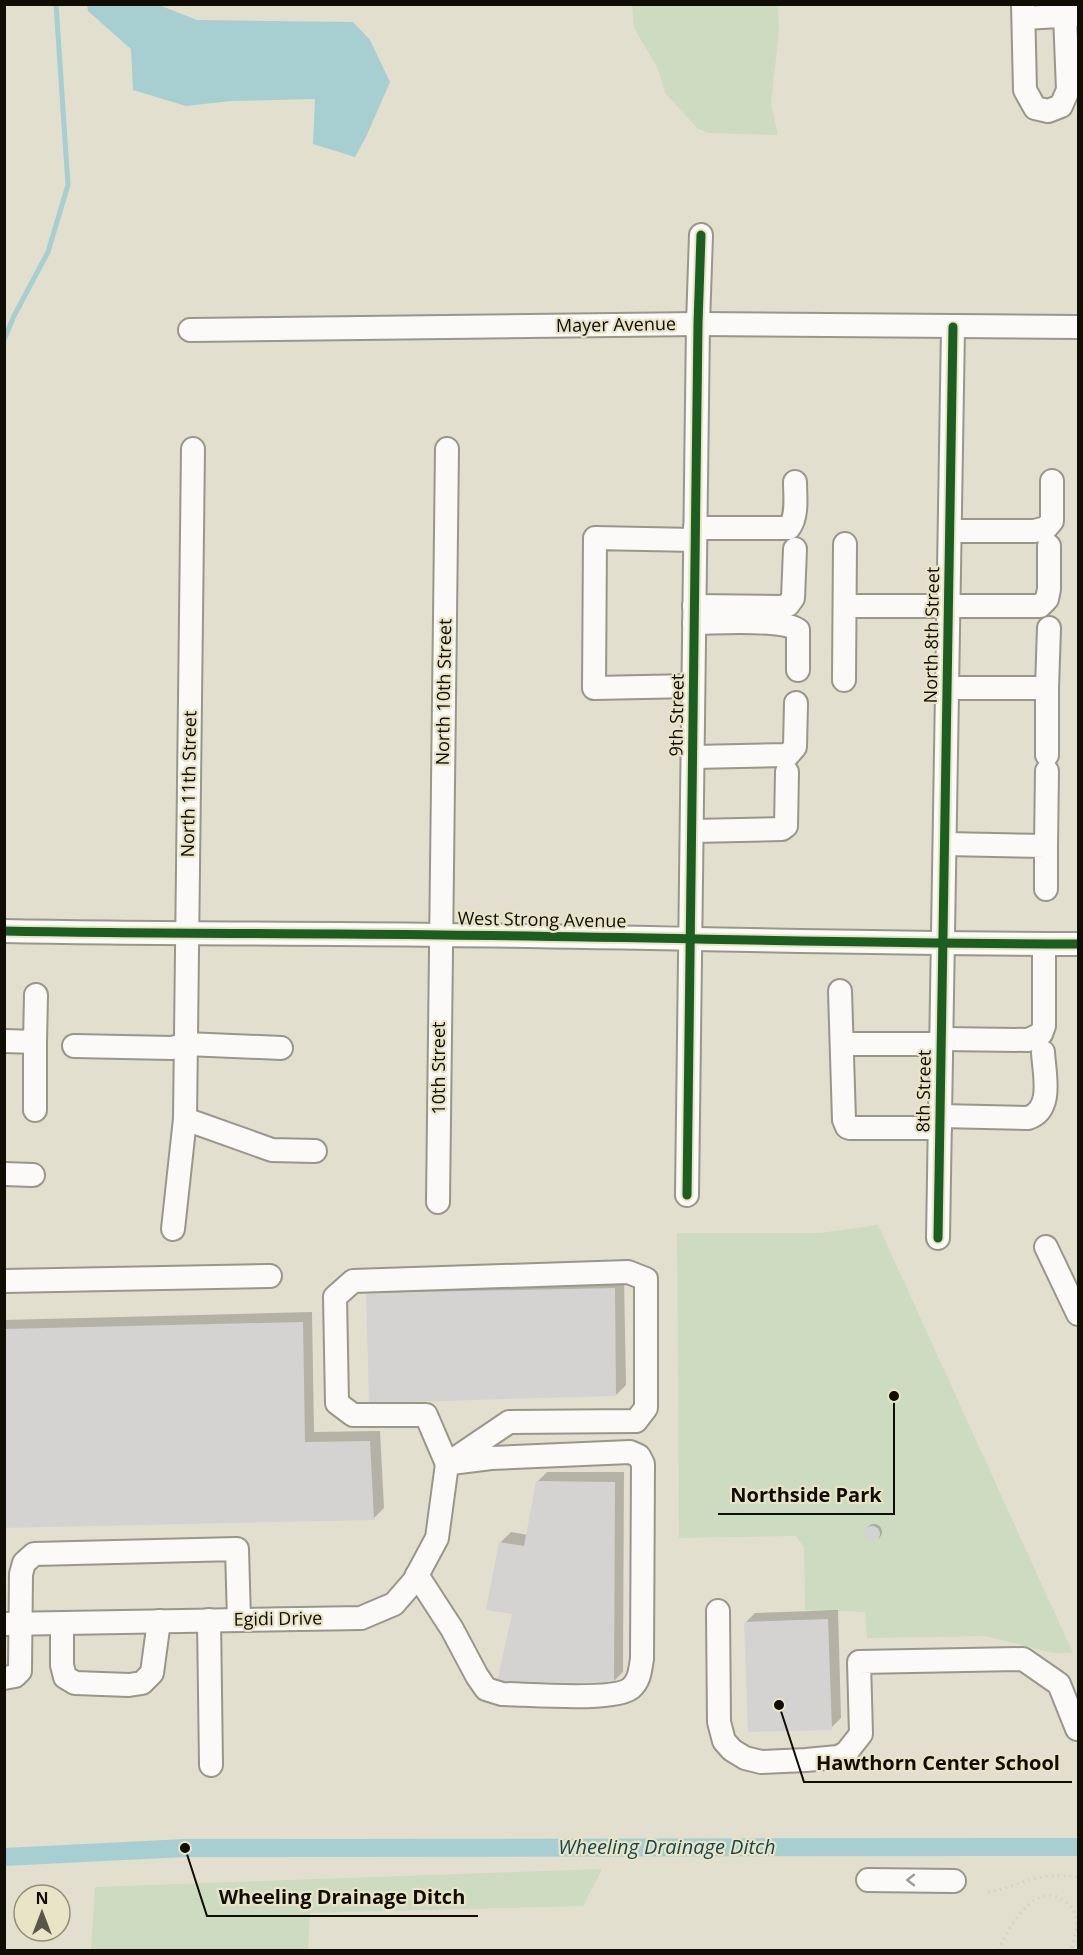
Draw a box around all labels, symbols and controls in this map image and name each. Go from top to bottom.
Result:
street label: Mayer Avenue [556,311,676,337]
street label: North 8th Street [918,566,944,703]
street label: North 10th Street [430,618,456,766]
street label: 9th Street [663,673,689,757]
street label: North 11th Street [175,710,201,858]
street label: West Strong Avenue [457,906,627,932]
street label: 10th Street [426,1022,450,1115]
street label: 8th Street [910,1049,936,1133]
callout: Northside Park [718,1476,894,1514]
text: Northside Park [730,1481,882,1508]
street label: Egidi Drive [233,1605,322,1631]
callout: Hawthorn Center School [804,1744,1072,1782]
text: Hawthorn Center School [816,1749,1060,1776]
water label: Wheeling Drainage Ditch [558,1833,776,1860]
one-way arrow [907,1874,916,1886]
callout: Wheeling Drainage Ditch [207,1878,478,1916]
north arrow [12,1883,72,1943]
text: Wheeling Drainage Ditch [219,1883,465,1910]
text: N [35,1887,49,1909]

